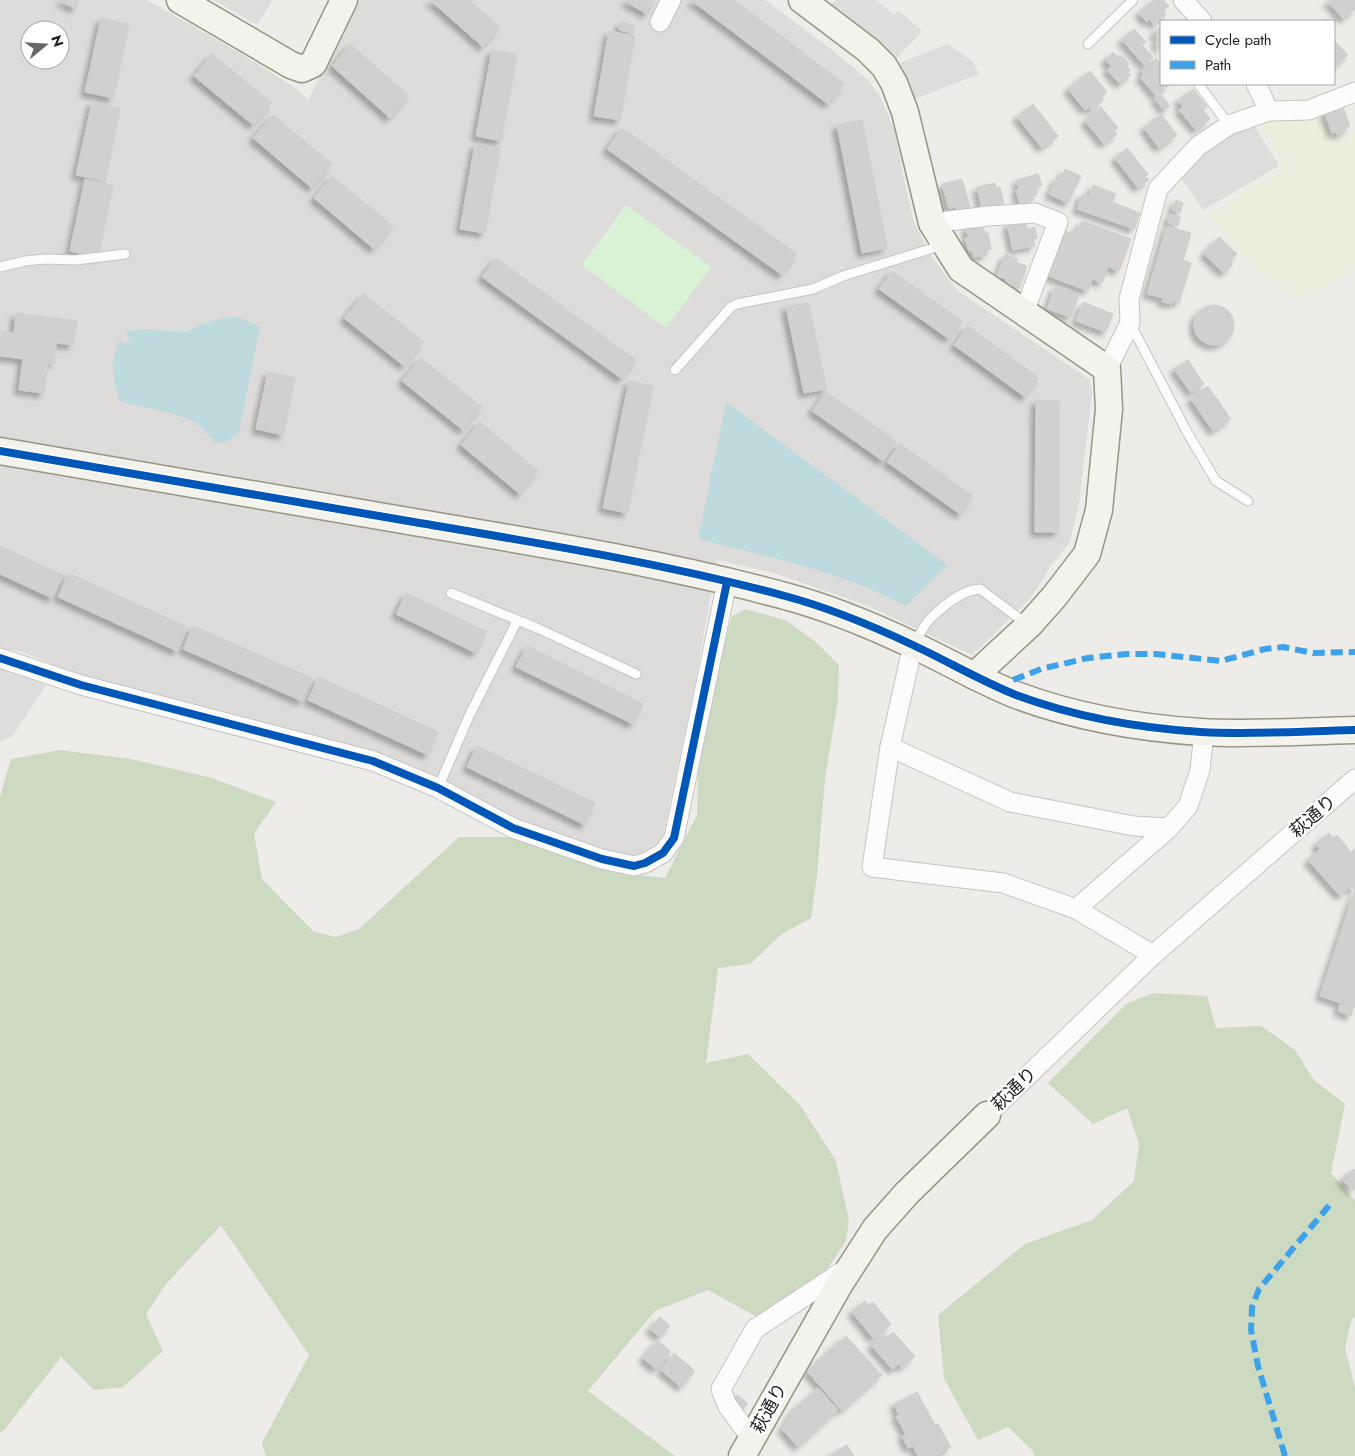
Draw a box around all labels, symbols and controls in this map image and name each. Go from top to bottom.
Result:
north arrow [20,20,70,70]
legend [1160,20,1335,85]
text: Cycle path [1205,29,1272,51]
text: N [46,33,69,49]
text: Path [1205,54,1231,76]
street label: 萩通り [1284,788,1342,844]
street label: 萩通り [986,1061,1042,1117]
street label: 萩通り [745,1378,793,1438]

